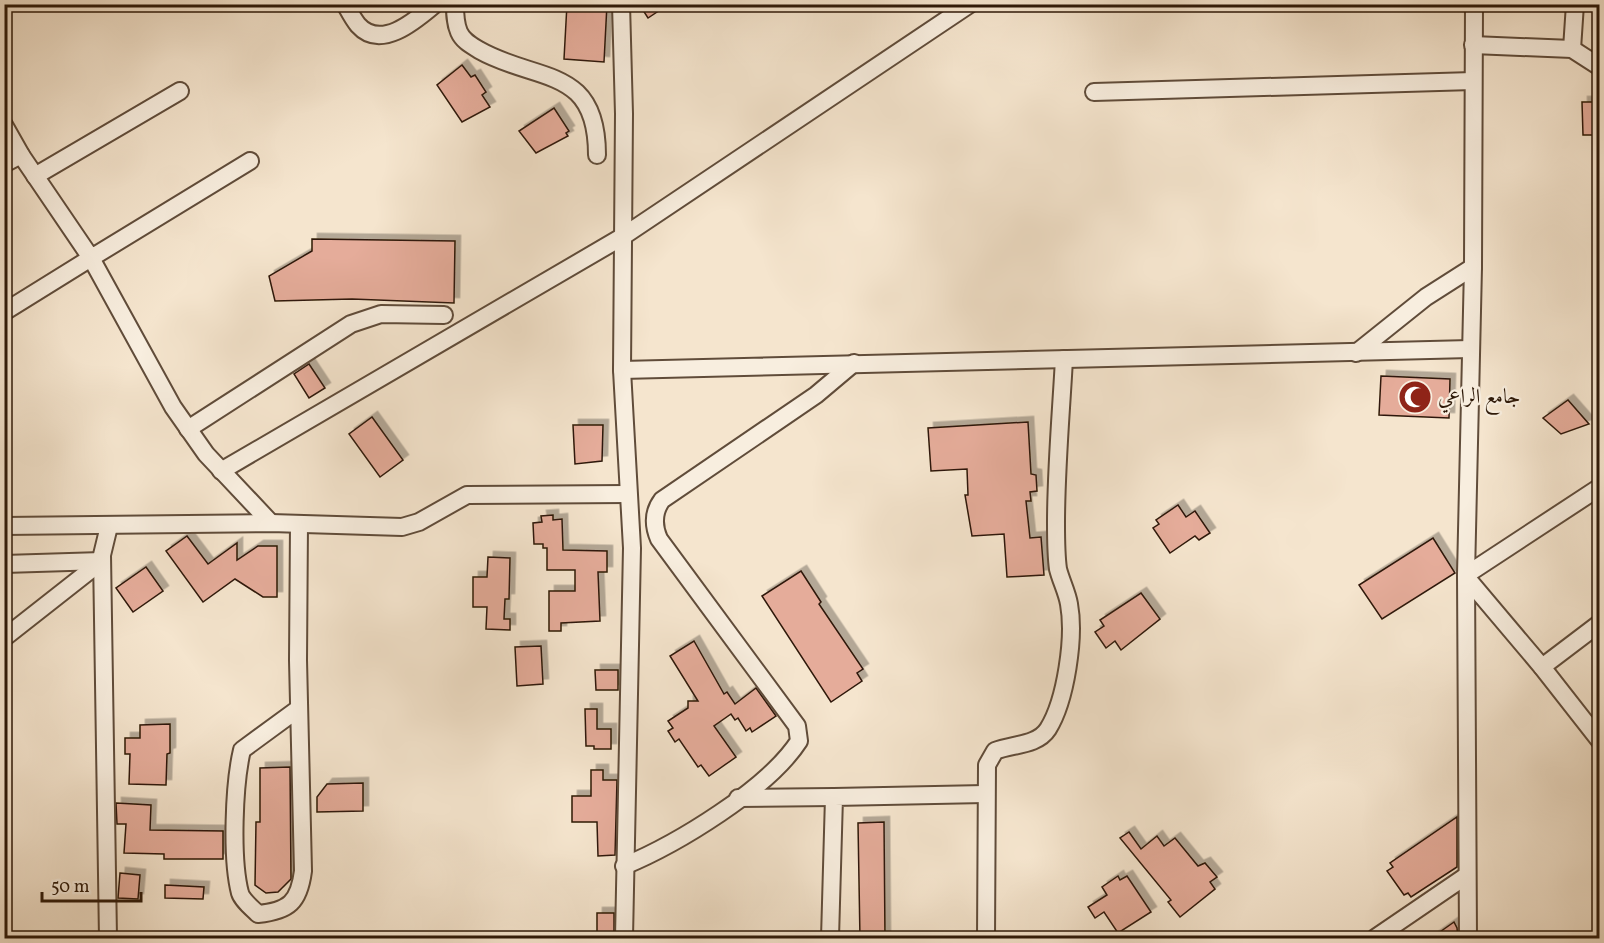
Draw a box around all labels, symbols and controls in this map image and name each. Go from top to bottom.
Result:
mosque icon: جامع الراعي [1397,379,1433,415]
place label: جامع الراعي [1438,383,1521,415]
scale bar [42,865,141,903]
text: 50 m [51,875,90,900]

